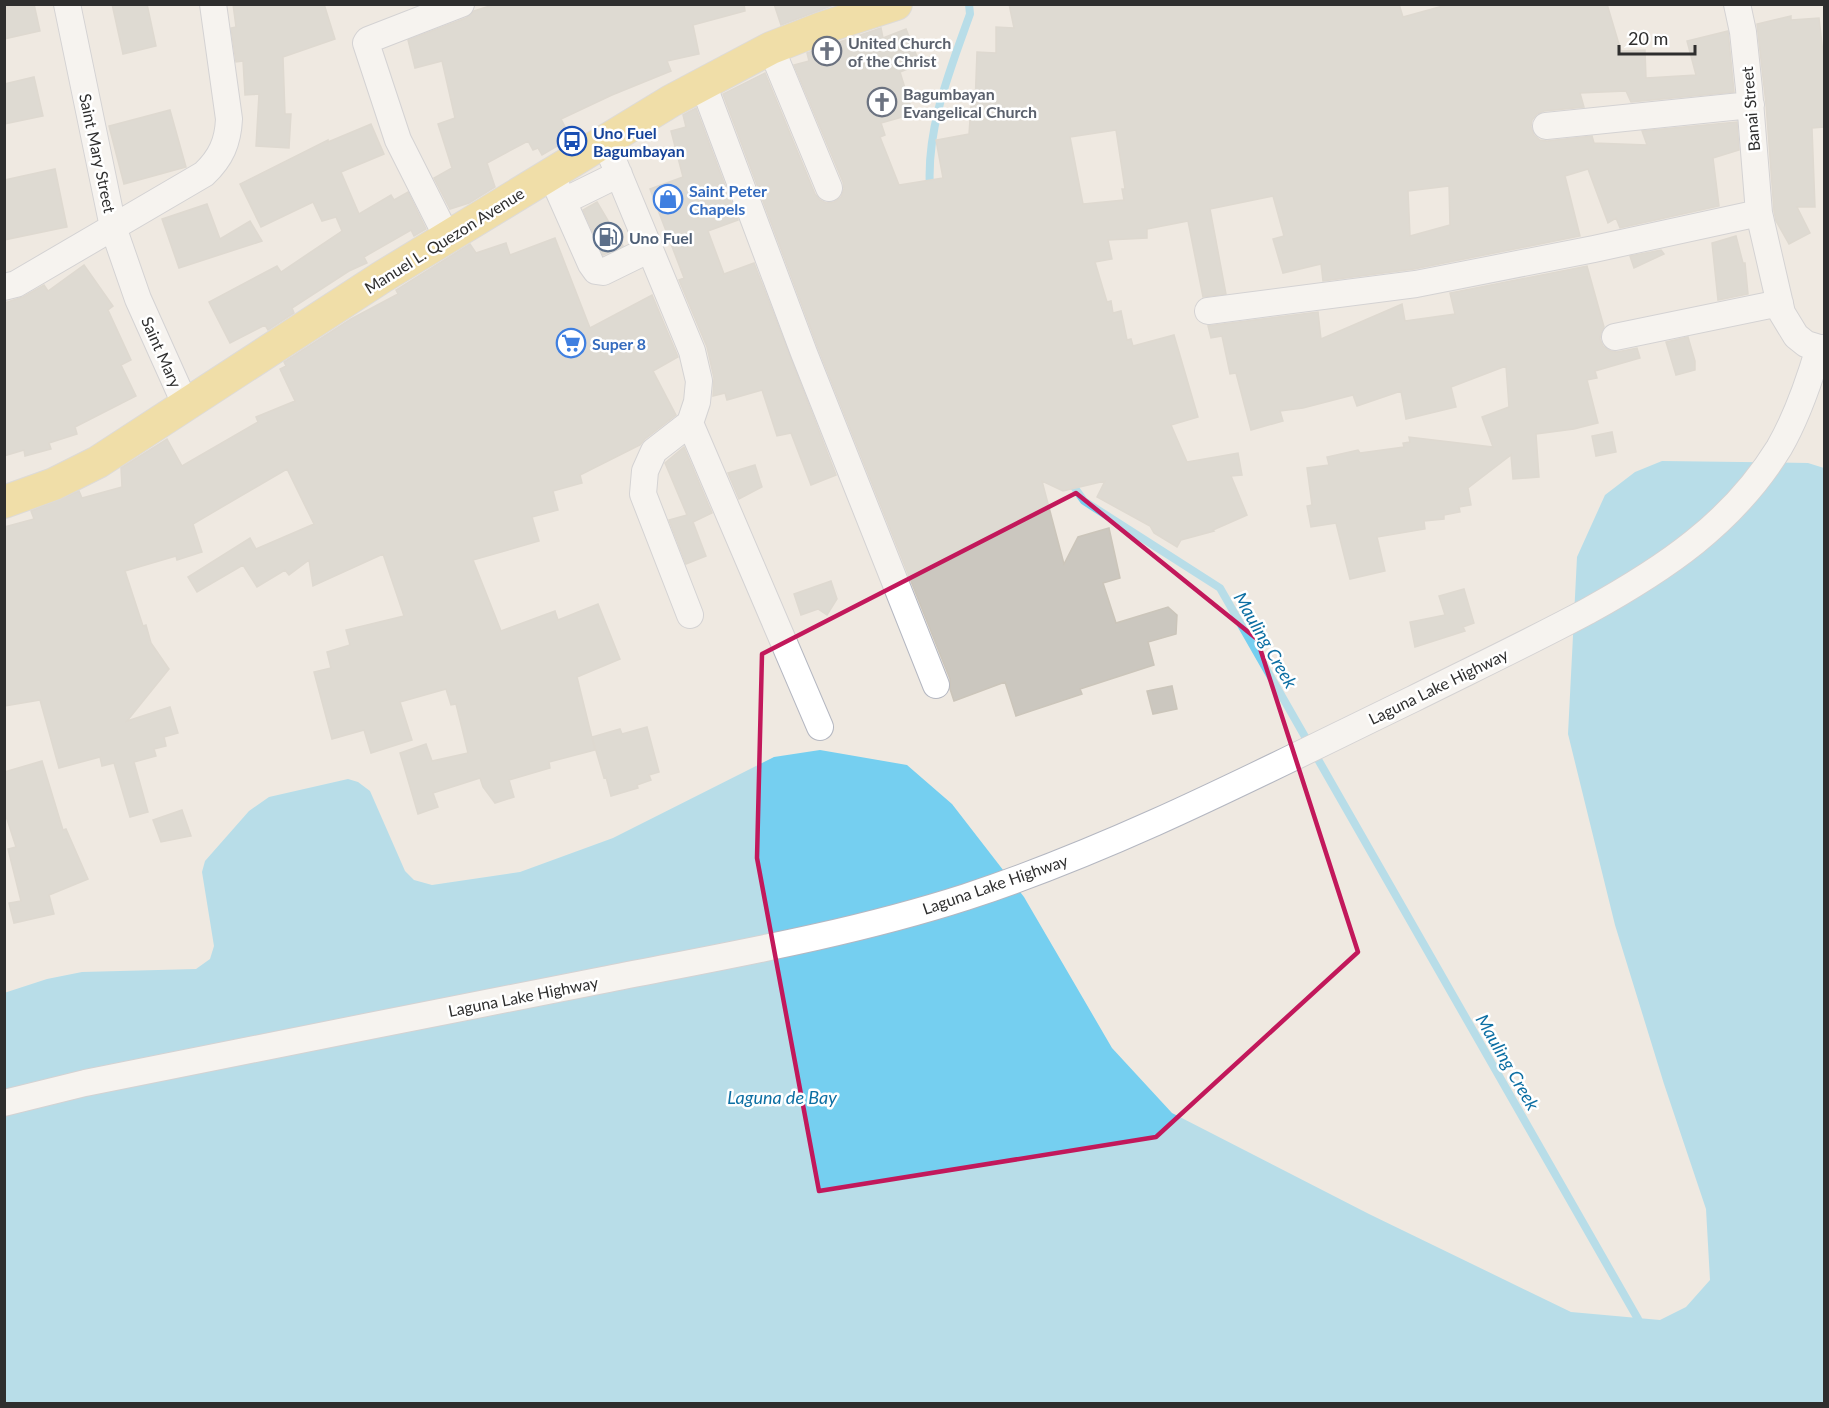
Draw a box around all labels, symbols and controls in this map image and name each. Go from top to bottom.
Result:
scale bar [1619,18,1696,56]
text: 20 m [1628,27,1668,49]
place label: United Church of the Christ [848,33,951,70]
church icon: United Church of the Christ [811,35,843,67]
street label: Banai Street [1737,66,1763,152]
place label: Bagumbayan Evangelical Church [903,84,1037,121]
church icon: Bagumbayan Evangelical Church [866,86,898,118]
street label: Saint Mary Street [76,92,120,215]
place label: Uno Fuel Bagumbayan [593,123,685,160]
bus stop icon: Uno Fuel Bagumbayan [556,125,588,157]
place label: Saint Peter Chapels [689,181,767,218]
street label: Manuel L. Quezon Avenue [361,183,527,297]
shop icon: Saint Peter Chapels [652,183,684,215]
fuel station icon: Uno Fuel [592,221,624,253]
place label: Uno Fuel [629,228,693,247]
street label: Saint Mary [138,314,186,391]
supermarket icon: Super 8 [555,327,587,359]
place label: Super 8 [592,334,646,353]
water label: Mauling Creek [1230,588,1303,692]
street label: Laguna Lake Highway [1365,644,1511,728]
street label: Laguna Lake Highway [920,850,1071,918]
street label: Laguna Lake Highway [446,972,600,1020]
water label: Mauling Creek [1472,1010,1545,1114]
water label: Laguna de Bay [727,1086,837,1108]

